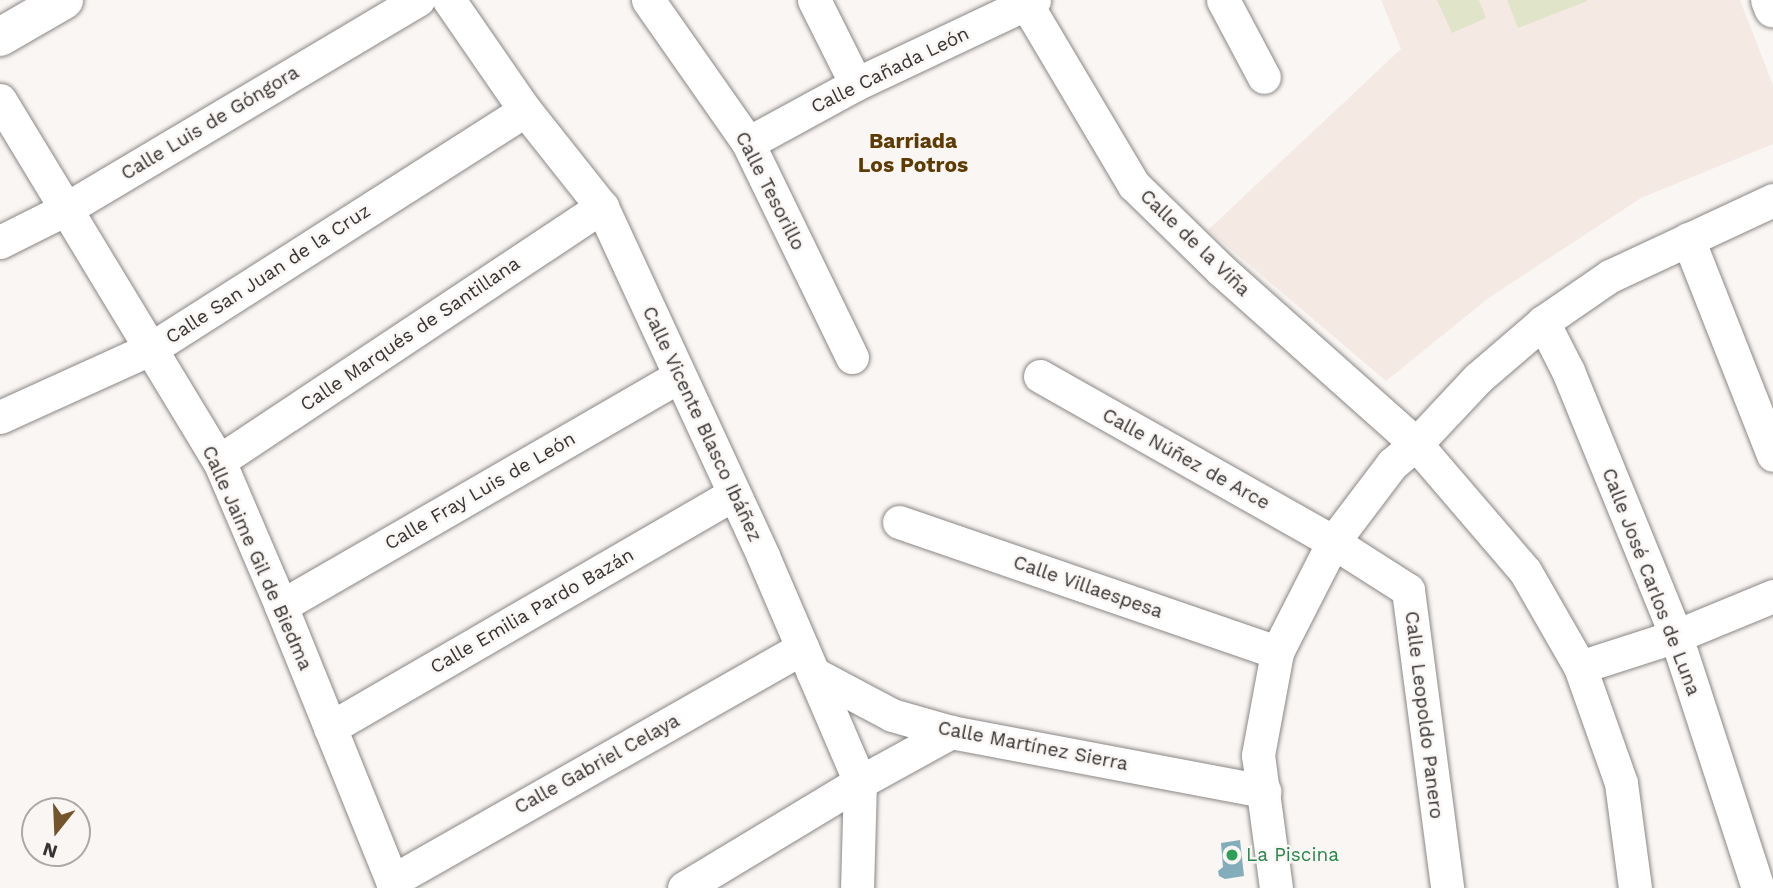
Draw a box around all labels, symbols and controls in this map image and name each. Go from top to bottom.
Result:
street label: Calle Cañada León [807,22,973,118]
street label: Calle Luis de Góngora [117,61,303,185]
street label: Calle Tesorillo [730,128,810,254]
district label: Barriada Los Potros [858,128,968,178]
street label: Calle de la Viña [1135,184,1255,302]
street label: Calle San Juan de la Cruz [161,199,375,349]
street label: Calle Marqués de Santillana [296,252,524,416]
street label: Calle Vicente Blasco Ibáñez [637,303,767,545]
street label: Calle Núñez de Arce [1098,403,1274,515]
street label: Calle Fray Luis de León [381,427,579,555]
street label: Calle Jaime Gil de Biedma [197,442,317,674]
street label: Calle José Carlos de Luna [1597,465,1705,699]
street label: Calle Emilia Pardo Bazán [426,543,638,679]
street label: Calle Villaespesa [1010,551,1166,623]
street label: Calle Leopoldo Panero [1400,610,1448,820]
street label: Calle Gabriel Celaya [510,709,684,819]
street label: Calle Martínez Sierra [936,716,1130,776]
north arrow [21,797,91,867]
text: N [40,837,60,864]
place label: La Piscina [1246,844,1339,866]
marker: La Piscina [1224,847,1240,863]

